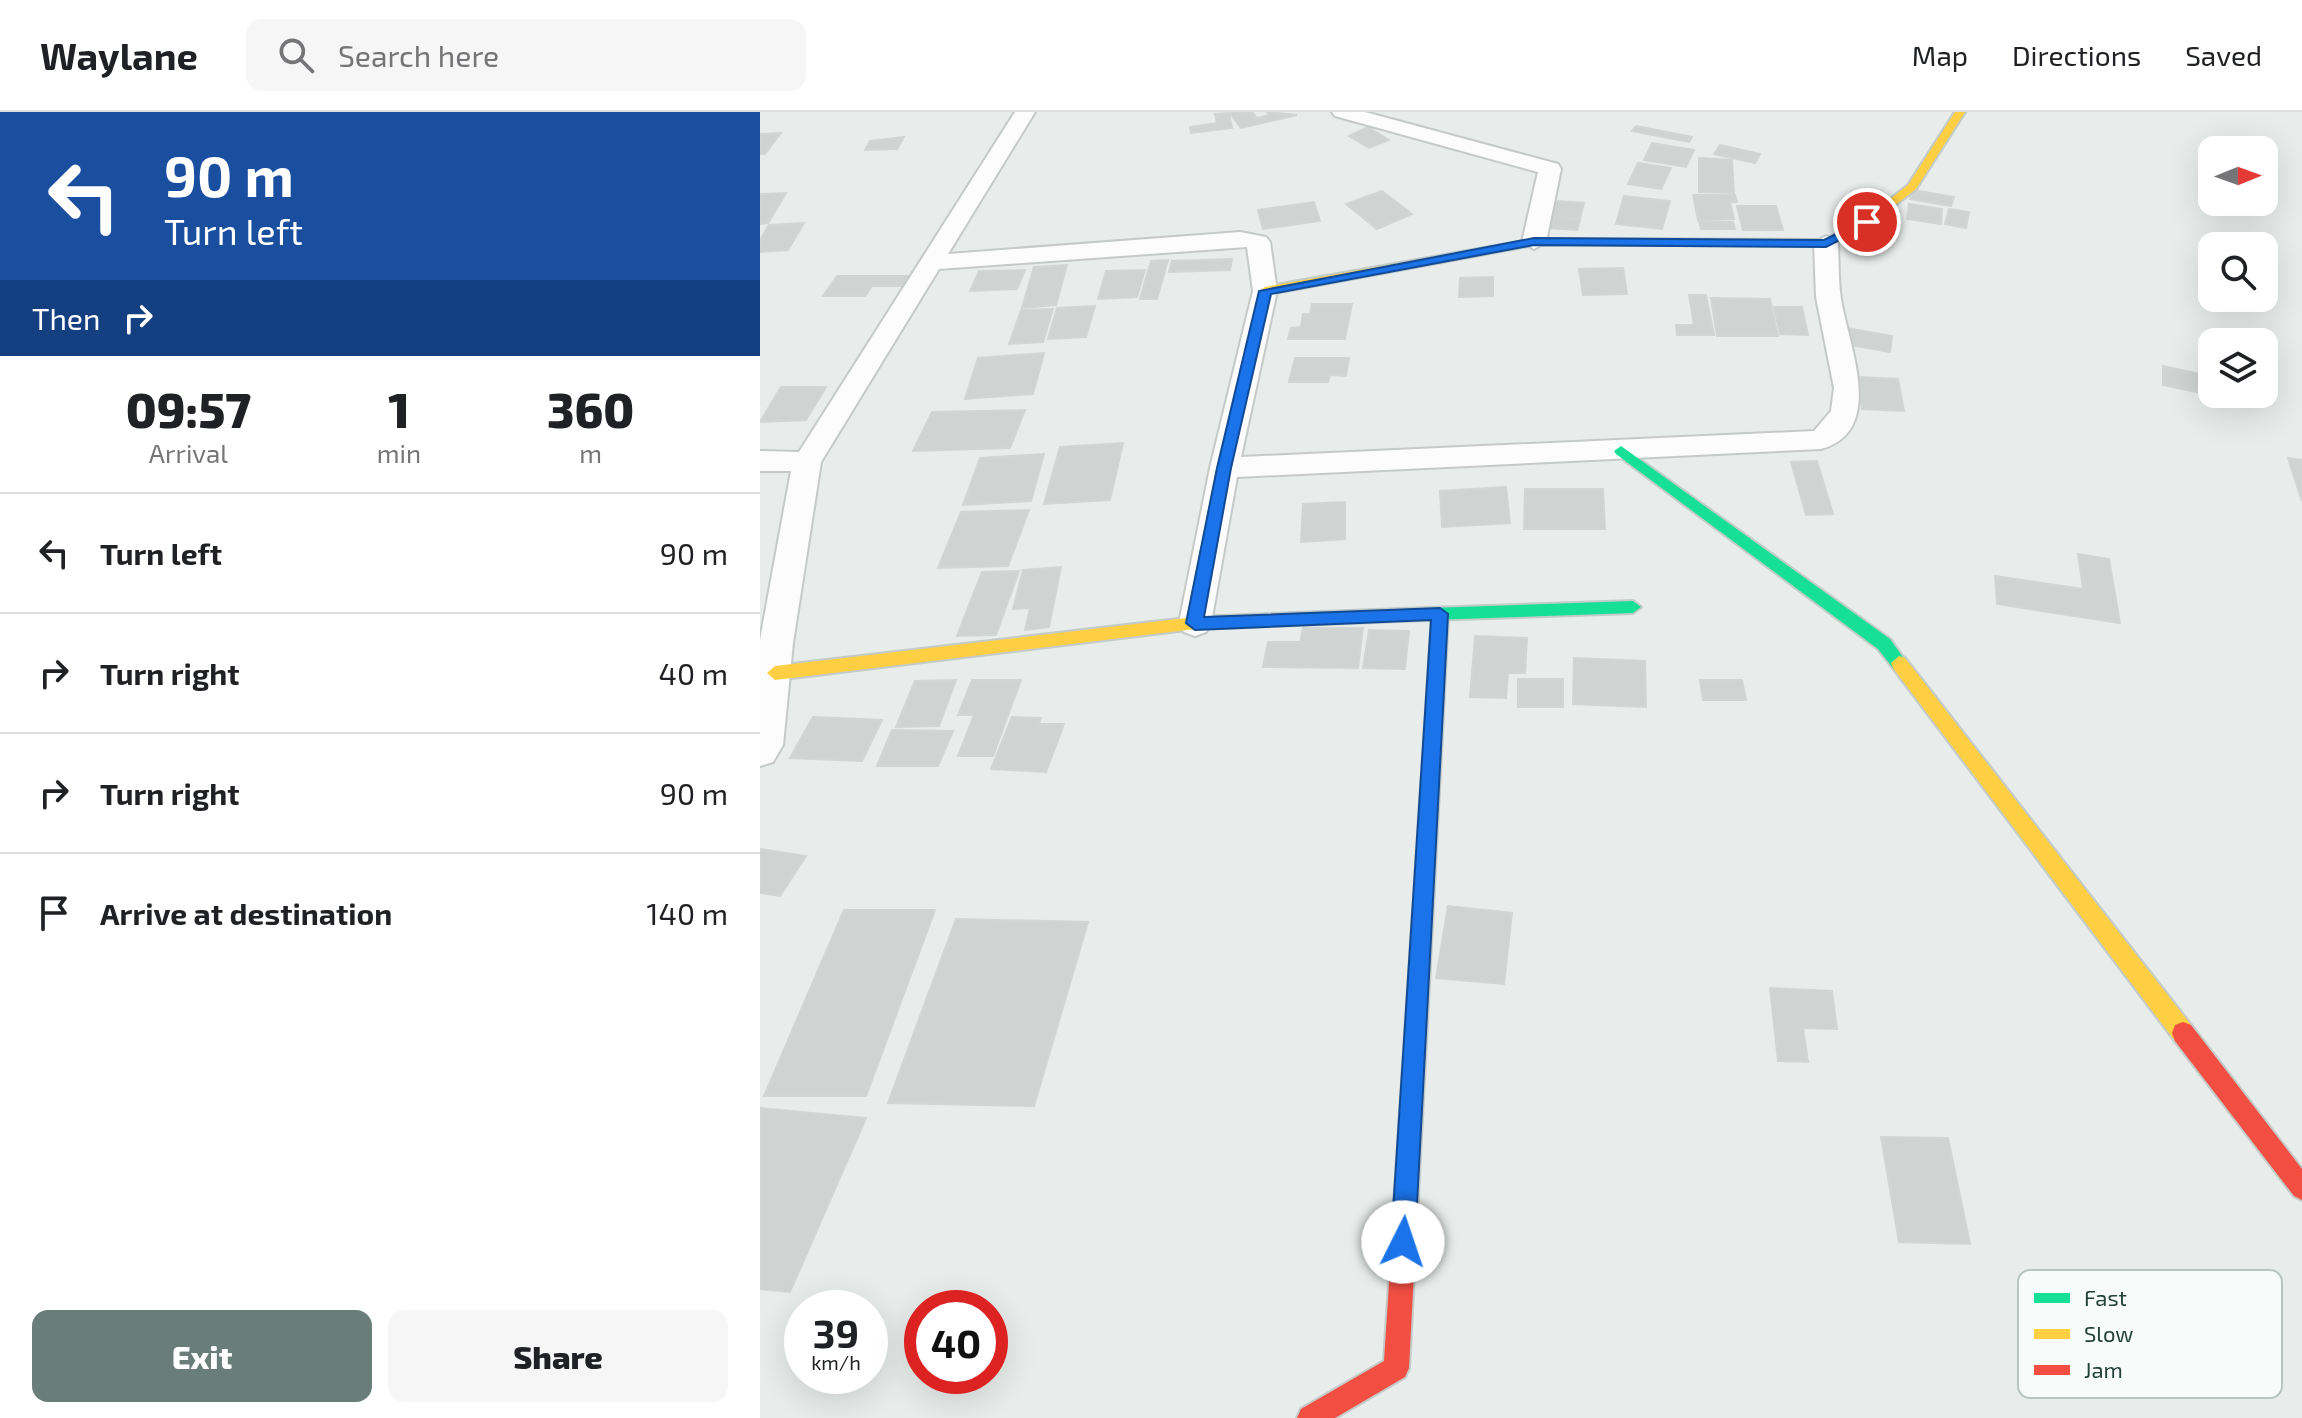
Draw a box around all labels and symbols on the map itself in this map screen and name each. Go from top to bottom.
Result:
north arrow [2198,136,2278,216]
pin [1833,188,1901,256]
position arrow [1361,1200,1445,1284]
legend [2018,1270,2282,1398]
text: Fast [2084,1284,2127,1310]
speed limit sign: 40 [904,1290,1008,1394]
text: Slow [2084,1320,2133,1346]
text: Jam [2084,1356,2123,1382]

